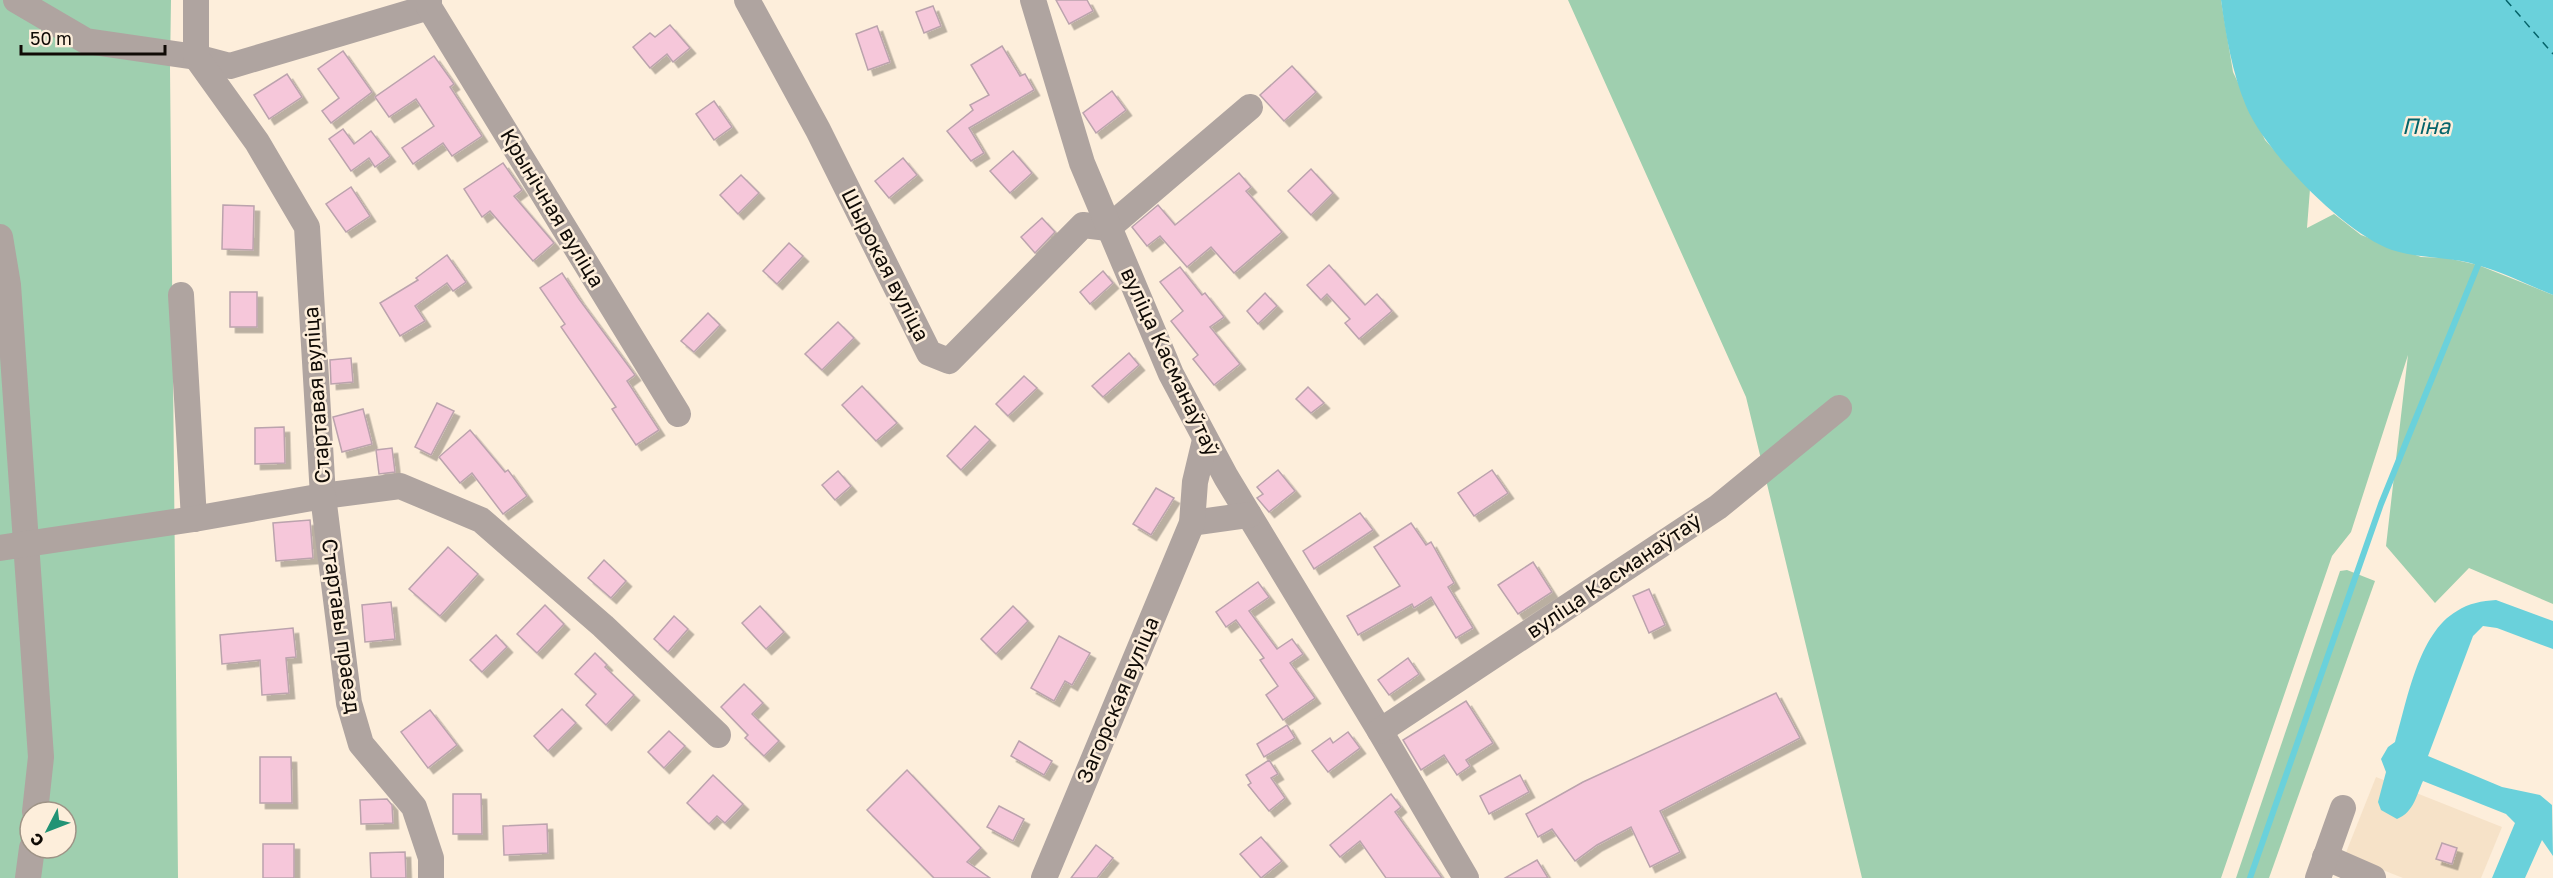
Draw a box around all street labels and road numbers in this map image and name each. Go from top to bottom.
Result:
street label: Крынічная вуліца [495,123,611,292]
street label: Шырокая вуліца [836,184,936,345]
street label: вуліца Касманаўтаў [1116,263,1226,460]
street label: Стартавая вуліца [297,306,335,484]
street label: вуліца Касманаўтаў [1521,507,1706,643]
street label: Стартавы праезд [317,537,367,715]
street label: Загорская вуліца [1070,612,1164,787]

